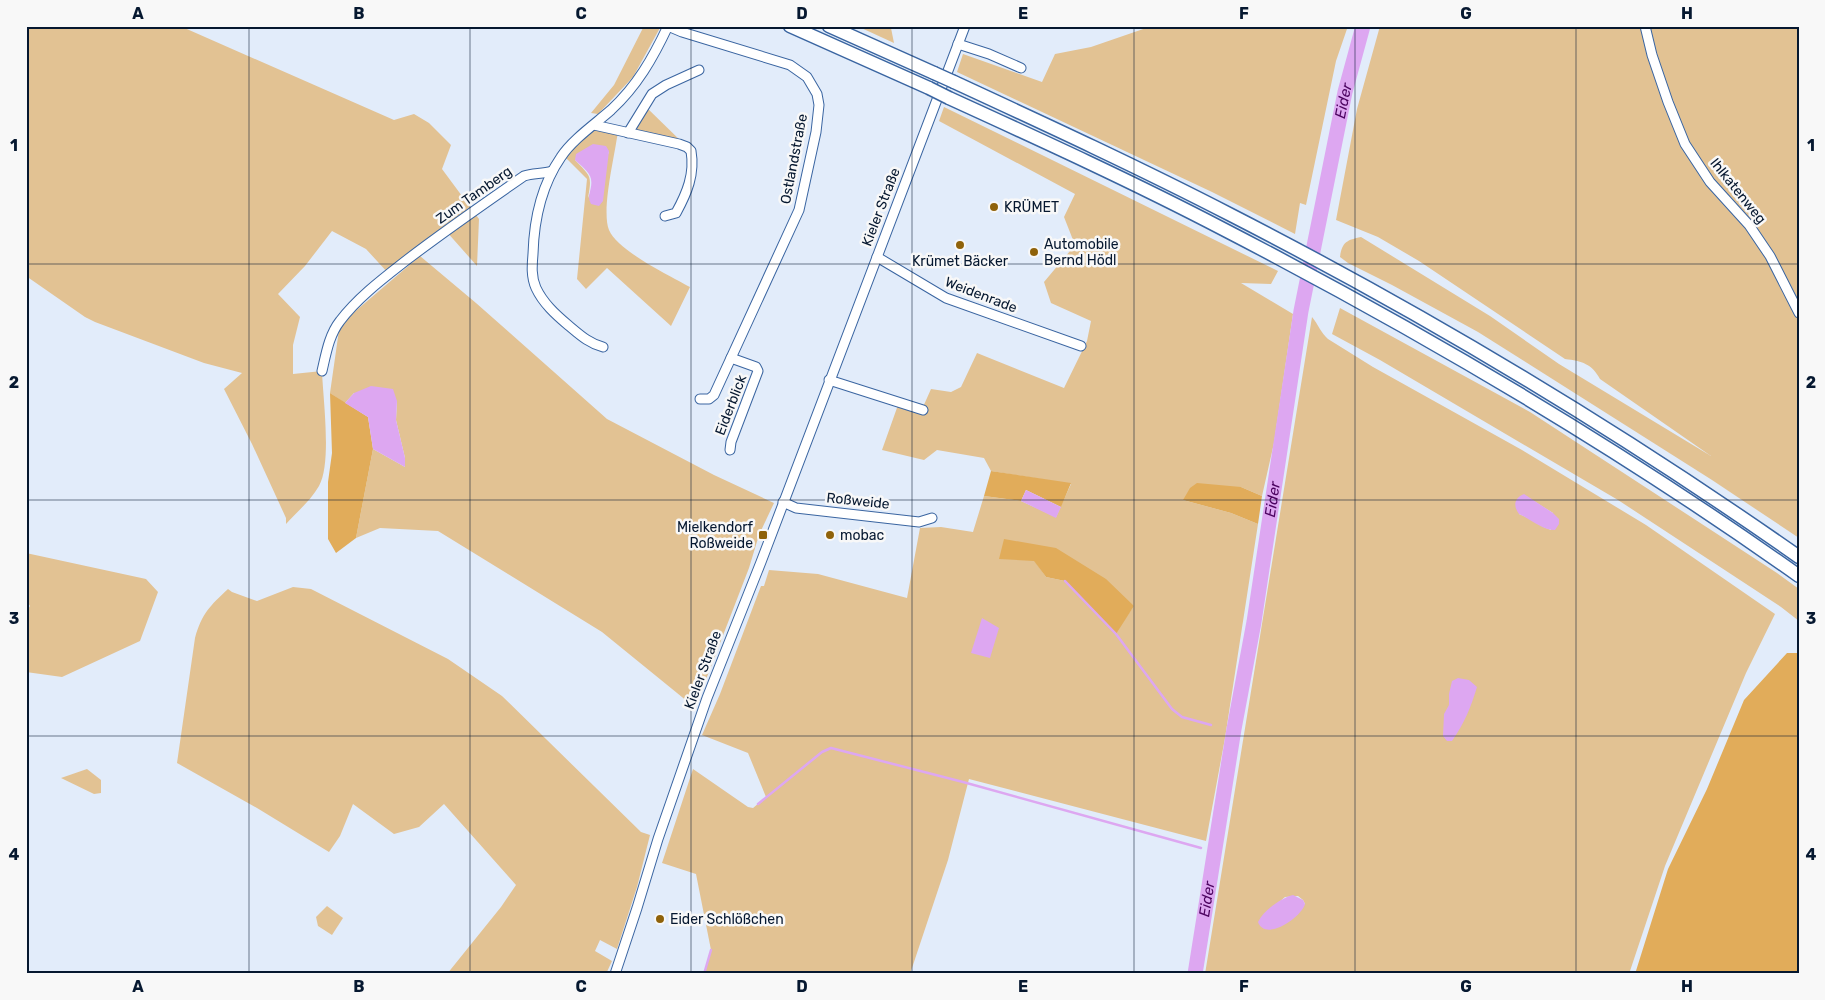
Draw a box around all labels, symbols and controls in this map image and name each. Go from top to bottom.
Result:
text: A [132,4,144,23]
text: B [353,4,365,23]
text: C [575,4,587,23]
text: D [796,4,808,23]
text: E [1018,4,1028,23]
text: F [1239,4,1249,23]
text: G [1460,4,1472,23]
text: H [1681,4,1693,23]
water label: Eider [1331,80,1356,120]
street label: Ostlandstraße [777,112,811,206]
text: 1 [10,136,18,155]
text: 1 [1807,136,1815,155]
street label: Ihlkatenweg [1706,155,1770,227]
street label: Zum Tamberg [433,163,515,227]
street label: Kieler Straße [858,165,904,249]
place label: KRÜMET [1004,199,1059,216]
marker: KRÜMET [988,201,1000,213]
place label: Automobile Bernd Hödl [1044,236,1119,269]
marker: Krümet Bäcker [954,239,966,251]
marker: Automobile Bernd Hödl [1028,246,1040,258]
place label: Krümet Bäcker [912,253,1009,270]
street label: Weidenrade [943,273,1020,317]
street label: Eiderblick [712,372,751,438]
text: 2 [9,373,19,392]
text: 2 [1806,373,1816,392]
water label: Eider [1261,479,1284,518]
street label: Roßweide [825,489,891,513]
place label: Mielkendorf Roßweide [677,519,754,552]
place label: mobac [840,527,885,544]
marker: Mielkendorf Roßweide [757,529,769,541]
marker: mobac [824,529,836,541]
text: 3 [9,609,19,628]
text: 3 [1806,609,1816,628]
street label: Kieler Straße [681,628,725,712]
text: 4 [9,845,20,864]
text: 4 [1806,845,1817,864]
water label: Eider [1195,879,1219,918]
place label: Eider Schlößchen [670,911,784,928]
marker: Eider Schlößchen [654,913,666,925]
text: A [132,977,144,996]
text: B [353,977,365,996]
text: C [575,977,587,996]
text: D [796,977,808,996]
text: E [1018,977,1028,996]
text: F [1239,977,1249,996]
text: G [1460,977,1472,996]
text: H [1681,977,1693,996]

